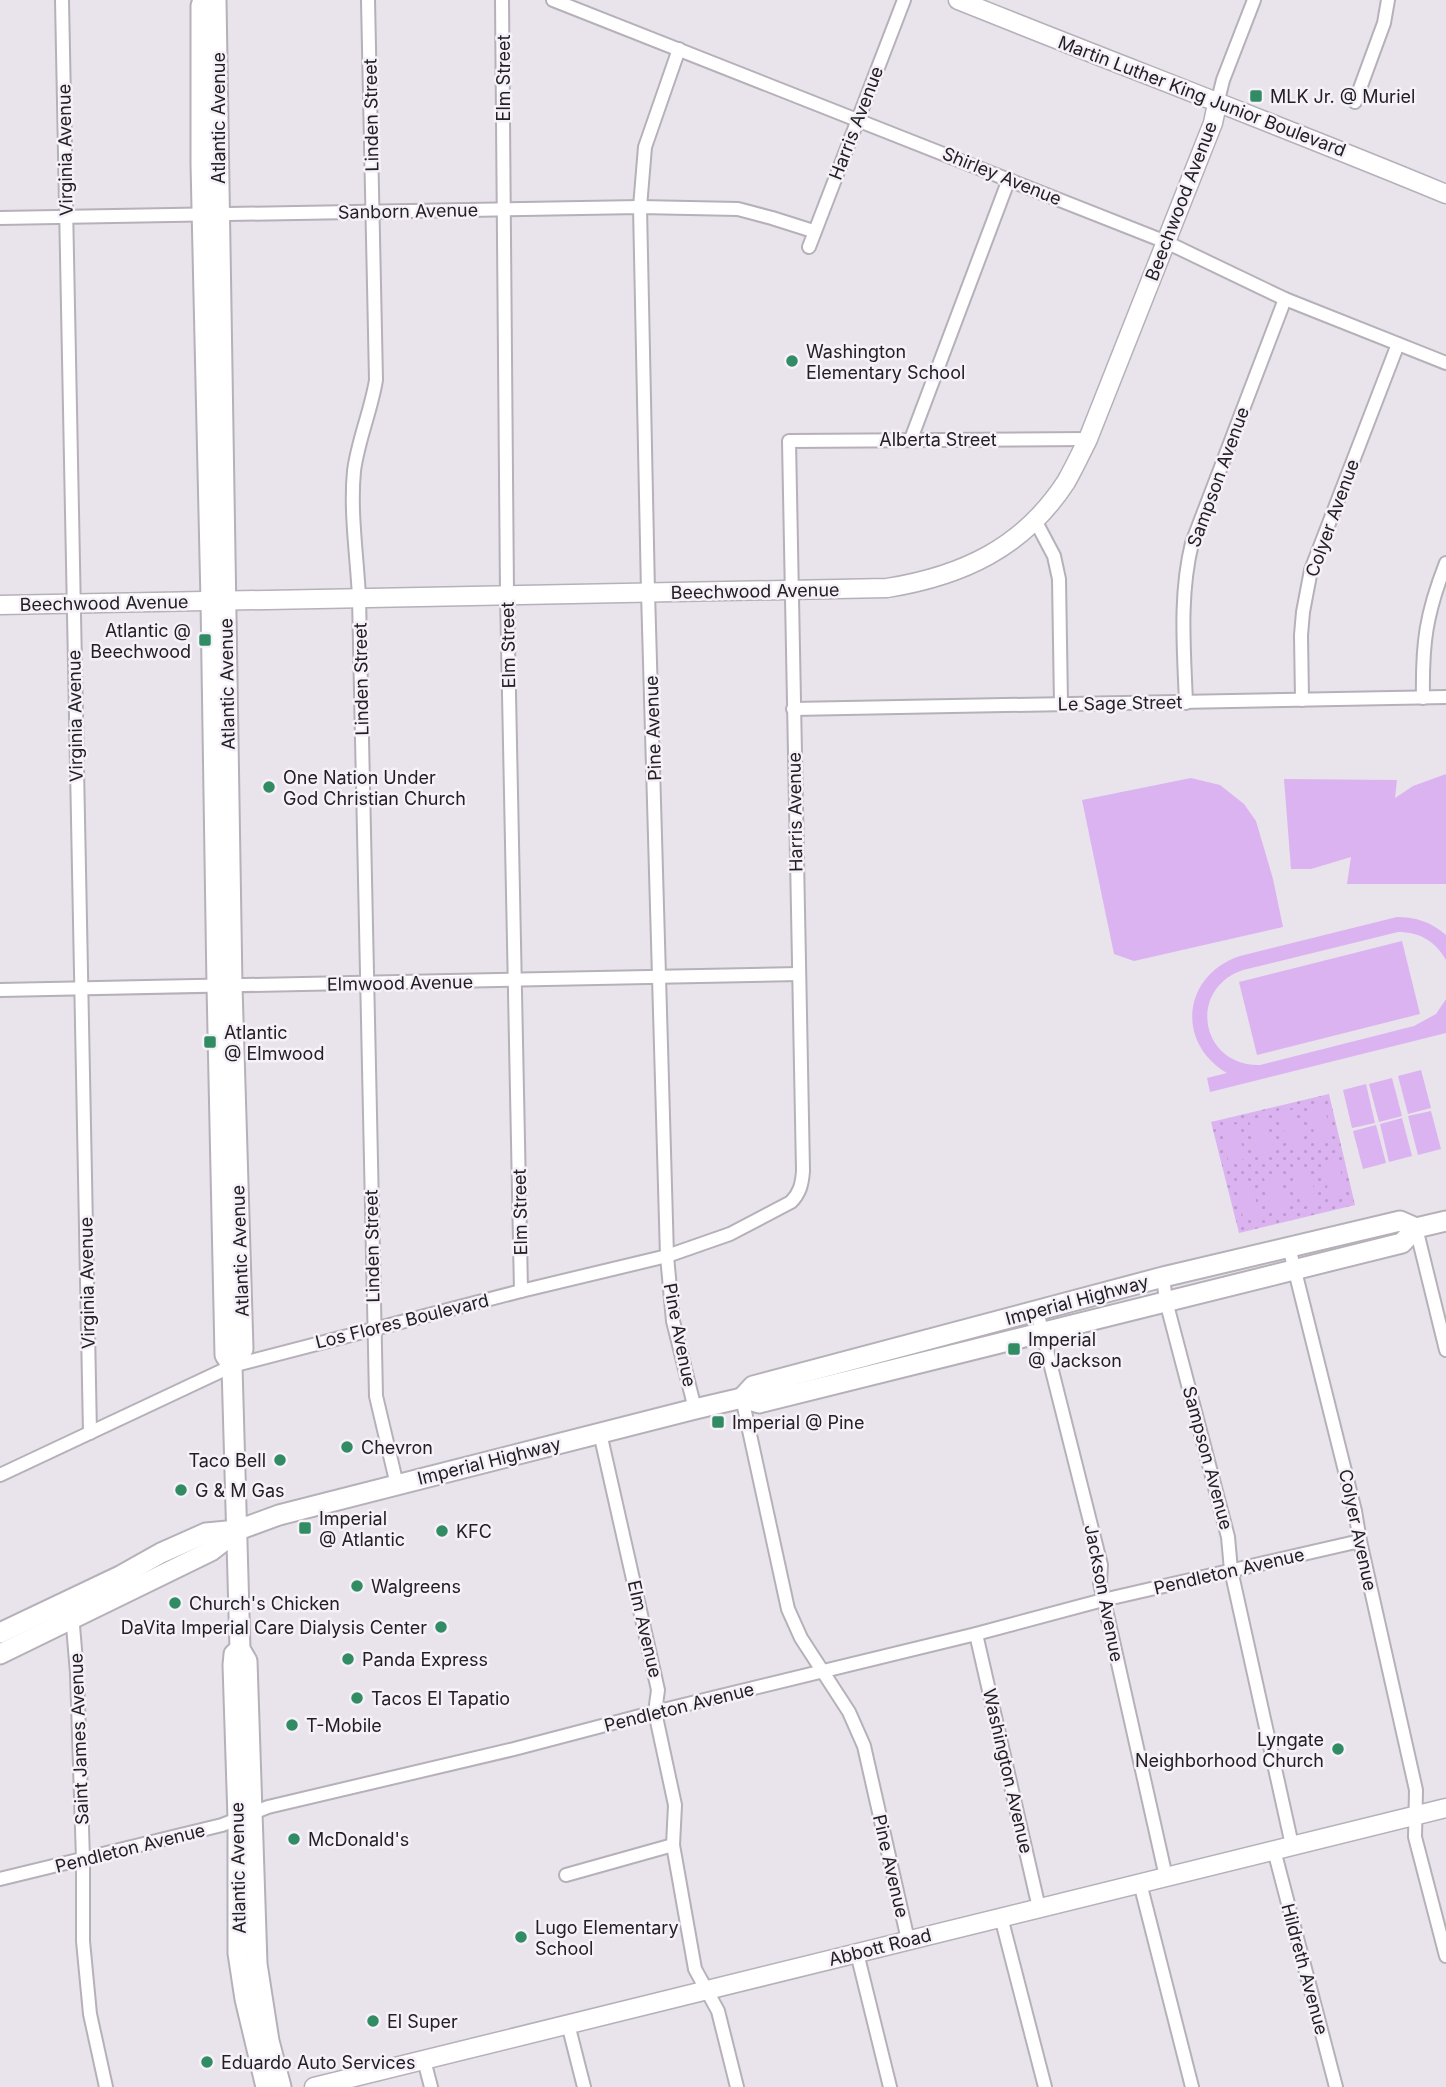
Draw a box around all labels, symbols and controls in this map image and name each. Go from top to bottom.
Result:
street label: Martin Luther King Junior Boulevard [1055,31,1349,161]
street label: Elm Street [493,34,514,121]
street label: Atlantic Avenue [208,52,229,184]
street label: Linden Street [360,58,382,172]
street label: Harris Avenue [825,63,887,183]
street label: Virginia Avenue [53,84,77,216]
place label: MLK Jr. @ Muriel [1270,86,1415,107]
marker: MLK Jr. @ Muriel [1248,88,1264,104]
street label: Beechwood Avenue [1141,118,1221,284]
street label: Shirley Avenue [939,143,1065,209]
street label: Sanborn Avenue [338,199,478,223]
place label: Washington Elementary School [806,341,965,383]
marker: Washington Elementary School [784,353,800,369]
street label: Sampson Avenue [1183,404,1253,550]
street label: Alberta Street [879,429,997,450]
street label: Colyer Avenue [1301,456,1363,580]
street label: Beechwood Avenue [670,579,840,603]
street label: Beechwood Avenue [19,591,189,615]
street label: Elm Street [497,601,519,689]
street label: Atlantic Avenue [215,618,239,750]
place label: Atlantic @ Beechwood [90,620,191,662]
street label: Linden Street [350,622,372,736]
marker: Atlantic @ Beechwood [197,632,213,648]
street label: Virginia Avenue [63,650,87,782]
street label: Pine Avenue [641,675,665,781]
street label: Le Sage Street [1057,691,1183,715]
street label: Harris Avenue [783,752,807,872]
place label: One Nation Under God Christian Church [283,767,466,809]
marker: One Nation Under God Christian Church [261,779,277,795]
street label: Elmwood Avenue [327,971,473,995]
place label: Atlantic @ Elmwood [224,1022,324,1064]
marker: Atlantic @ Elmwood [202,1034,218,1050]
street label: Elm Street [509,1168,531,1256]
street label: Atlantic Avenue [227,1185,253,1317]
street label: Linden Street [361,1189,383,1303]
street label: Virginia Avenue [75,1217,99,1349]
street label: Imperial Highway [1003,1271,1151,1329]
street label: Pine Avenue [660,1281,700,1389]
street label: Los Flores Boulevard [313,1289,491,1353]
place label: Imperial @ Jackson [1028,1329,1122,1371]
marker: Imperial @ Jackson [1006,1341,1022,1357]
street label: Sampson Avenue [1179,1384,1237,1532]
place label: Imperial @ Pine [732,1412,865,1433]
marker: Imperial @ Pine [710,1414,726,1430]
street label: Imperial Highway [415,1433,563,1489]
place label: Chevron [361,1437,433,1458]
marker: Chevron [339,1439,355,1455]
place label: Taco Bell [188,1450,266,1471]
marker: Taco Bell [272,1452,288,1468]
street label: Colyer Avenue [1335,1467,1381,1593]
place label: G & M Gas [195,1480,285,1501]
marker: G & M Gas [173,1482,189,1498]
place label: Imperial @ Atlantic [319,1508,405,1550]
marker: Imperial @ Atlantic [297,1520,313,1536]
place label: KFC [456,1521,492,1542]
street label: Jackson Avenue [1080,1522,1128,1664]
marker: KFC [434,1523,450,1539]
street label: Pendleton Avenue [1152,1543,1306,1599]
place label: Walgreens [371,1576,461,1597]
marker: Walgreens [349,1578,365,1594]
street label: Elm Avenue [624,1578,666,1680]
place label: Church's Chicken [189,1593,340,1614]
marker: Church's Chicken [167,1595,183,1611]
place label: DaVita Imperial Care Dialysis Center [121,1617,427,1638]
marker: DaVita Imperial Care Dialysis Center [433,1619,449,1635]
place label: Panda Express [362,1649,488,1670]
marker: Panda Express [340,1651,356,1667]
street label: Saint James Avenue [66,1653,92,1825]
street label: Pendleton Avenue [602,1678,756,1736]
street label: Washington Avenue [979,1687,1037,1855]
place label: Tacos El Tapatio [371,1688,510,1709]
marker: Tacos El Tapatio [349,1690,365,1706]
place label: T-Mobile [306,1715,382,1736]
marker: T-Mobile [284,1717,300,1733]
place label: Lyngate Neighborhood Church [1135,1729,1324,1771]
marker: Lyngate Neighborhood Church [1330,1741,1346,1757]
street label: Atlantic Avenue [226,1802,250,1934]
street label: Pine Avenue [869,1812,913,1920]
street label: Pendleton Avenue [53,1819,207,1877]
place label: McDonald's [308,1829,409,1850]
marker: McDonald's [286,1831,302,1847]
street label: Hildreth Avenue [1277,1901,1333,2037]
place label: Lugo Elementary School [535,1917,679,1959]
street label: Abbott Road [826,1924,934,1970]
marker: Lugo Elementary School [513,1929,529,1945]
place label: El Super [387,2011,458,2032]
marker: El Super [365,2013,381,2029]
place label: Eduardo Auto Services [221,2052,415,2073]
marker: Eduardo Auto Services [199,2054,215,2070]

